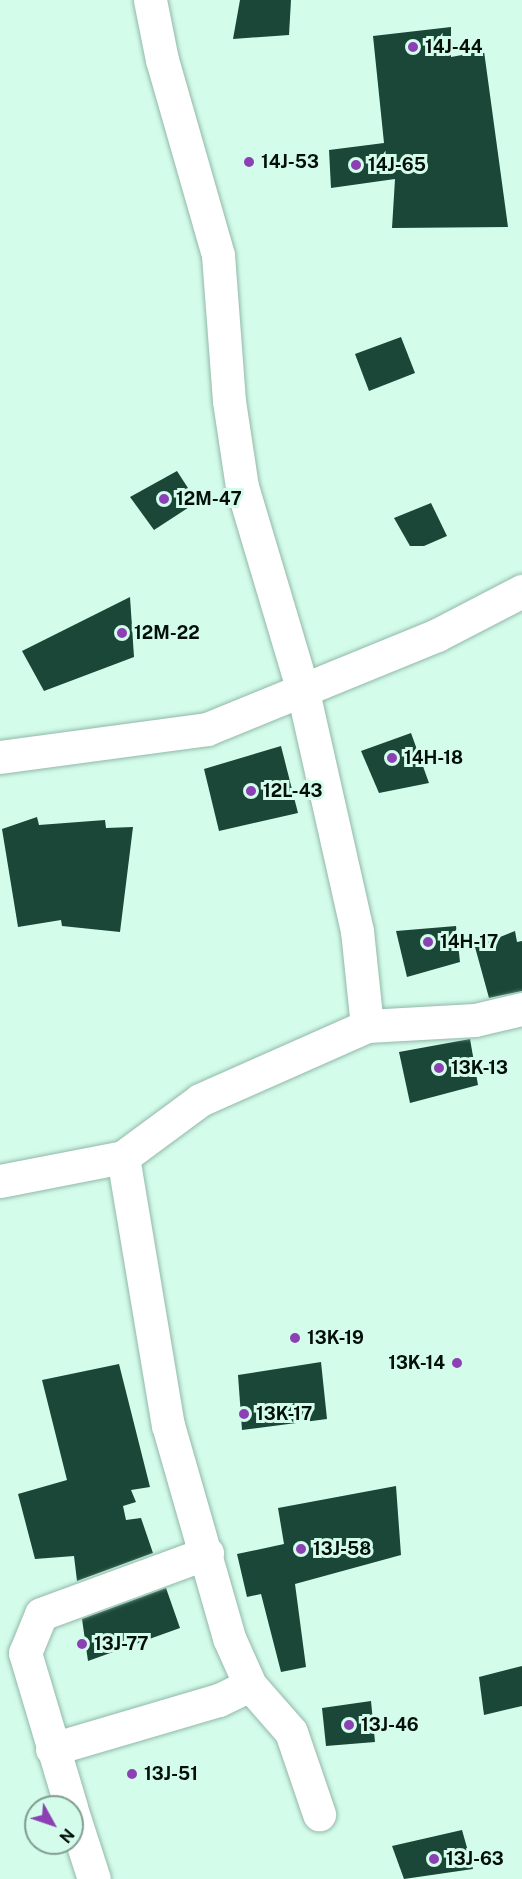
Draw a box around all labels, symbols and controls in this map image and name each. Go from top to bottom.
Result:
place label: 14J-44 [425,36,482,58]
marker: 14J-44 [406,40,420,54]
place label: 14J-53 [261,151,319,173]
place label: 14J-65 [368,154,426,176]
marker: 14J-53 [242,155,256,169]
marker: 14J-65 [349,158,363,172]
place label: 12M-47 [176,488,242,510]
marker: 12M-47 [157,492,171,506]
place label: 12M-22 [134,622,200,644]
marker: 12M-22 [115,626,129,640]
place label: 14H-18 [404,747,463,769]
marker: 14H-18 [385,751,399,765]
place label: 12L-43 [263,780,322,802]
marker: 12L-43 [244,784,258,798]
place label: 14H-17 [440,931,498,953]
marker: 14H-17 [421,935,435,949]
place label: 13K-13 [451,1057,508,1079]
marker: 13K-13 [432,1061,446,1075]
place label: 13K-19 [307,1327,364,1349]
marker: 13K-19 [288,1331,302,1345]
place label: 13K-14 [388,1352,445,1374]
marker: 13K-14 [450,1356,464,1370]
place label: 13K-17 [256,1403,312,1425]
marker: 13K-17 [237,1407,251,1421]
place label: 13J-58 [313,1538,371,1560]
marker: 13J-58 [294,1542,308,1556]
place label: 13J-77 [94,1633,149,1655]
marker: 13J-77 [75,1637,89,1651]
place label: 13J-46 [361,1714,419,1736]
marker: 13J-46 [342,1718,356,1732]
place label: 13J-51 [144,1763,198,1785]
marker: 13J-51 [125,1767,139,1781]
north arrow [24,1795,84,1855]
text: N [55,1825,78,1847]
place label: 13J-63 [446,1848,504,1870]
marker: 13J-63 [427,1852,441,1866]

